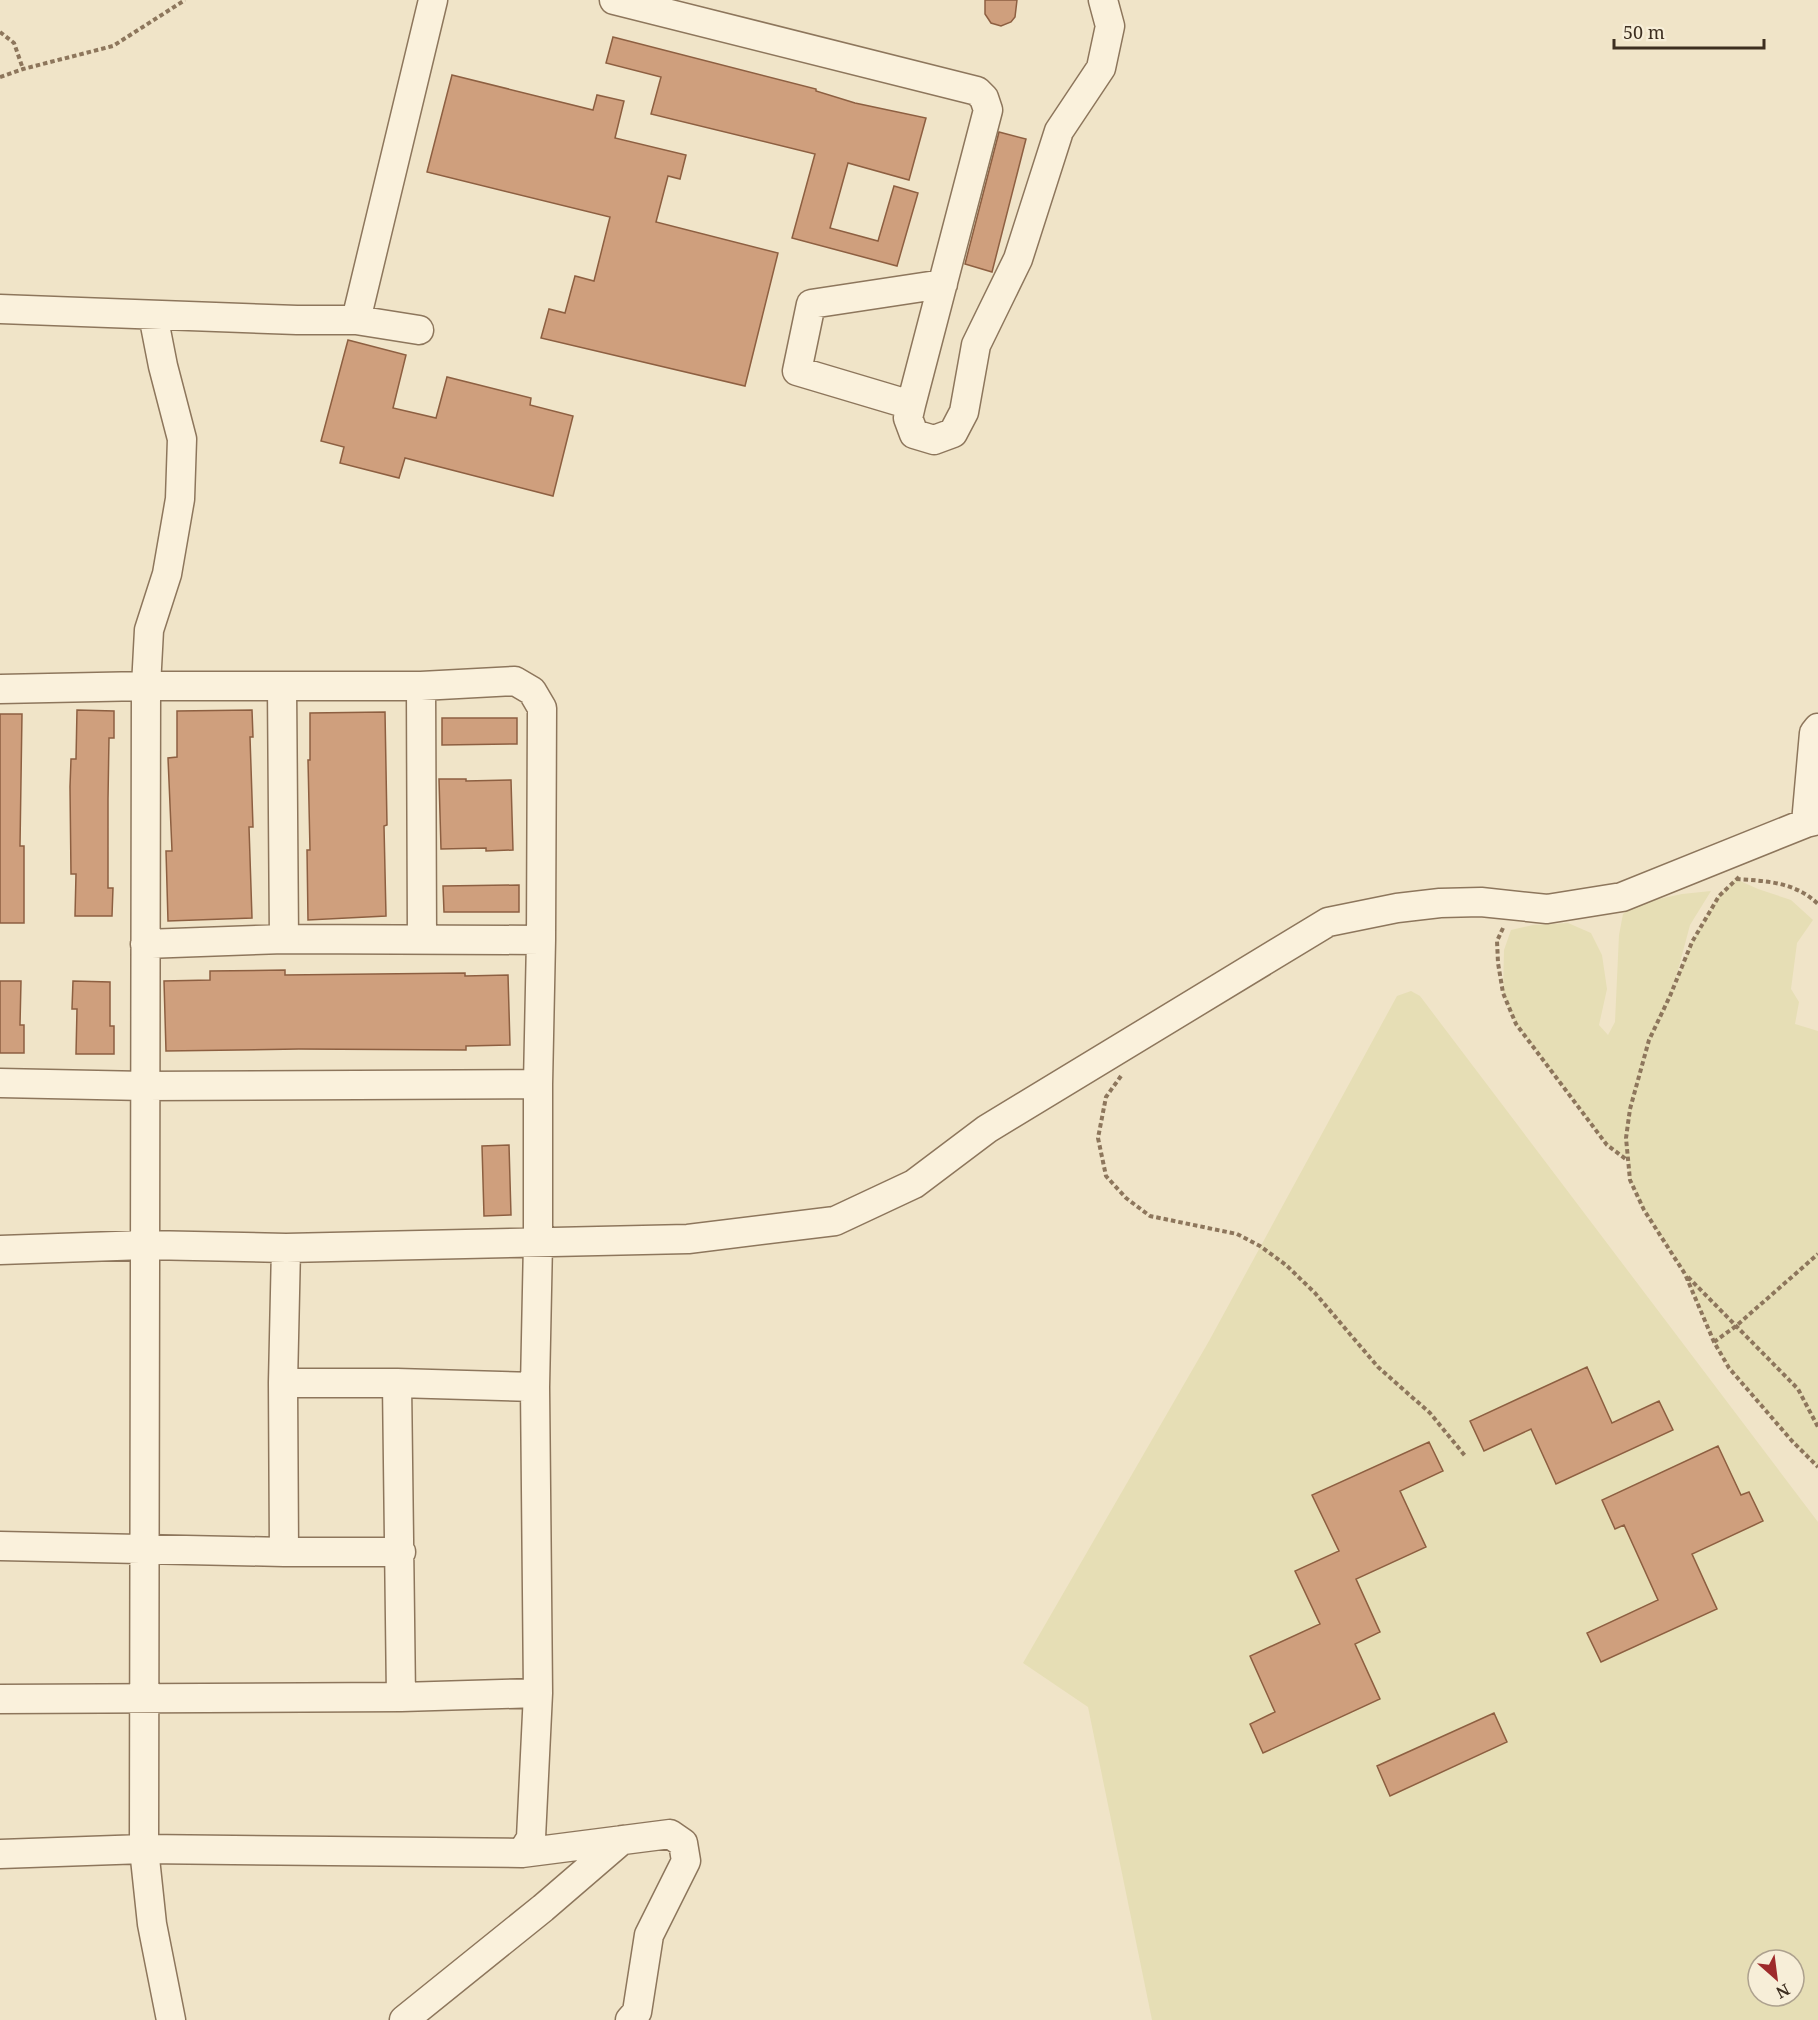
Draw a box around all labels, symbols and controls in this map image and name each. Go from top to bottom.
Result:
scale bar [1614,12,1764,50]
text: 50 m [1623,20,1665,44]
north arrow [1746,1948,1806,2008]
text: N [1772,1979,1794,2004]

